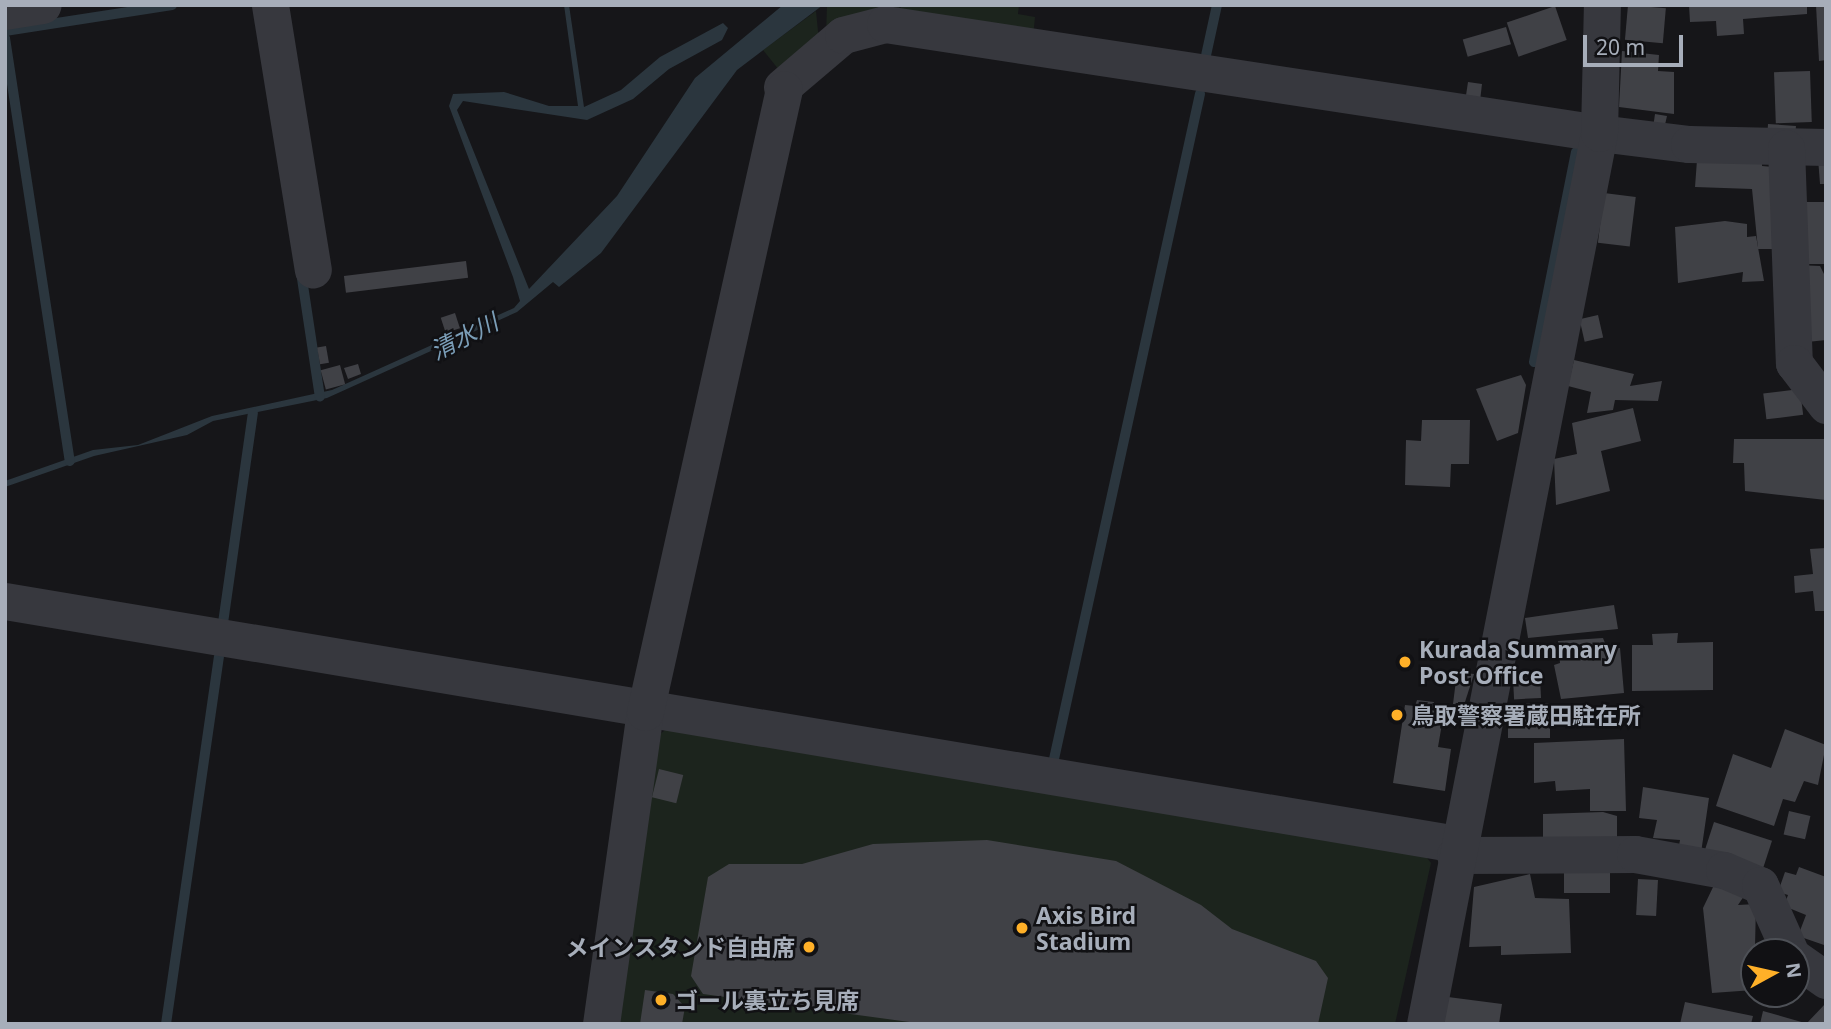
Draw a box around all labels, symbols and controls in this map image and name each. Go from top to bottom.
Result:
scale bar [1586,21,1686,65]
text: 20 m [1596,33,1645,61]
water label: 清水川 [425,307,503,365]
place label: Kurada Summary Post Office [1419,635,1617,689]
marker: Kurada Summary Post Office [1397,654,1413,670]
place label: 鳥取警察署蔵田駐在所 [1411,701,1641,729]
marker: 鳥取警察署蔵田駐在所 [1389,707,1405,723]
place label: Axis Bird Stadium [1036,901,1136,955]
marker: Axis Bird Stadium [1014,920,1030,936]
place label: メインスタンド自由席 [565,933,795,961]
north arrow [1740,938,1810,1008]
marker: メインスタンド自由席 [801,939,817,955]
text: N [1780,961,1808,980]
place label: ゴール裏立ち見席 [675,986,859,1014]
marker: ゴール裏立ち見席 [653,992,669,1008]

